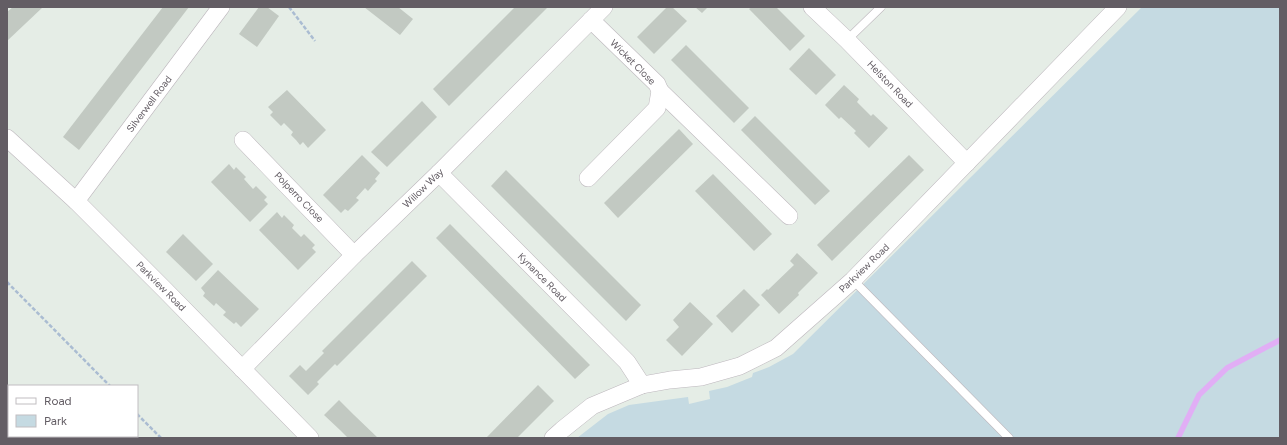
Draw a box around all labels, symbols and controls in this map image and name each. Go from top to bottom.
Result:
street label: Wicket Close [607,36,659,88]
street label: Helston Road [864,58,916,110]
street label: Silverwell Road [123,73,175,135]
street label: Willow Way [400,165,447,211]
street label: Polperro Close [272,169,327,225]
street label: Parkview Road [836,241,892,295]
street label: Kynance Road [515,250,569,304]
street label: Parkview Road [133,258,189,314]
legend [8,385,138,437]
text: Road [44,394,72,408]
text: Park [44,414,67,428]

